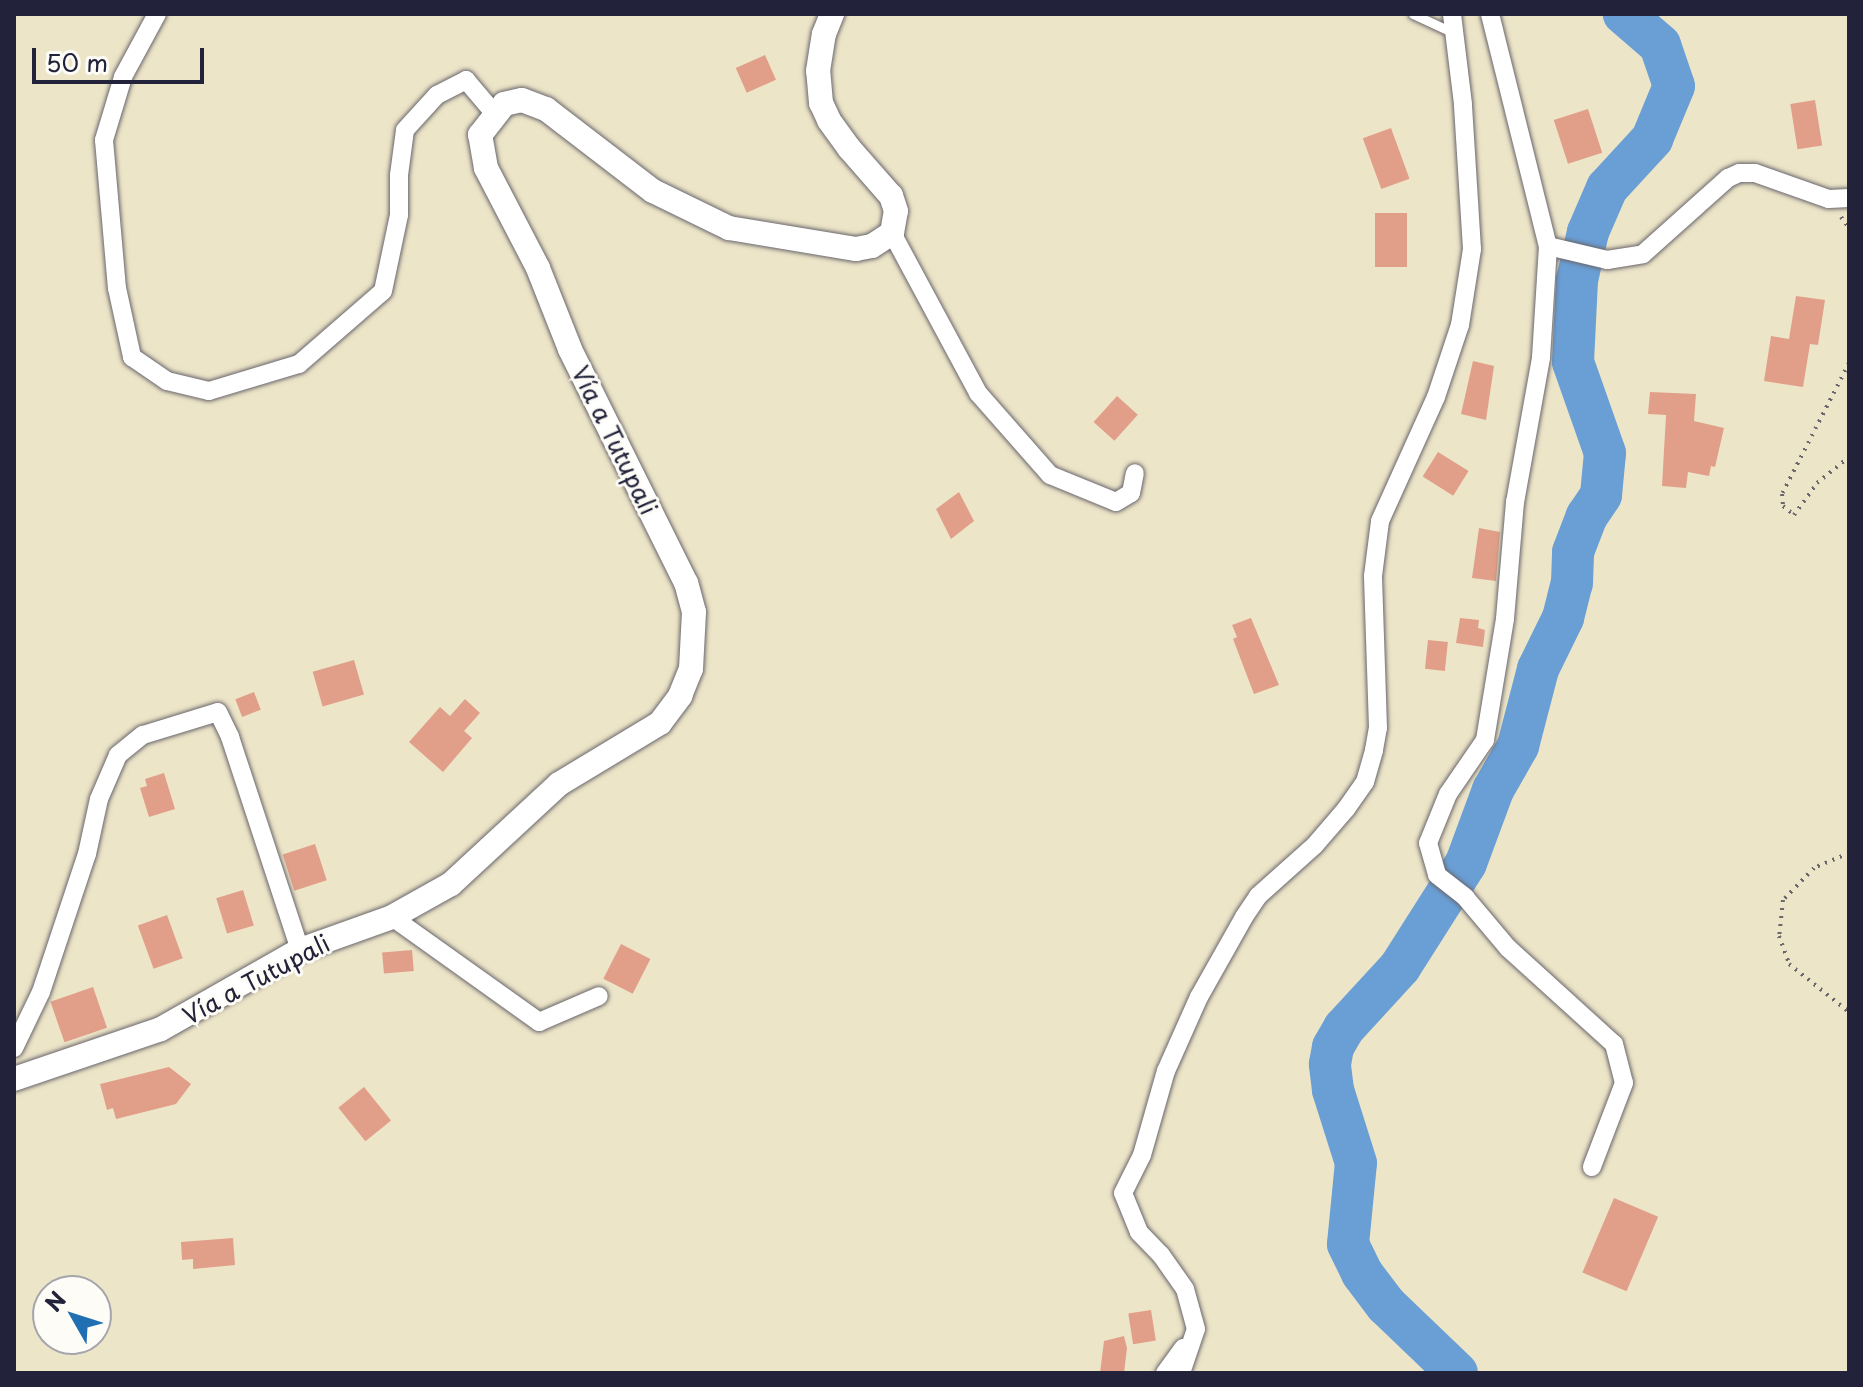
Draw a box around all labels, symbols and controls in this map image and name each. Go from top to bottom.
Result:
scale bar [36,32,208,82]
text: 50 m [46,44,108,80]
street label: Vía a Tutupali [567,361,663,519]
street label: Vía a Tutupali [178,928,334,1030]
north arrow [32,1275,112,1355]
text: N [36,1284,73,1318]

